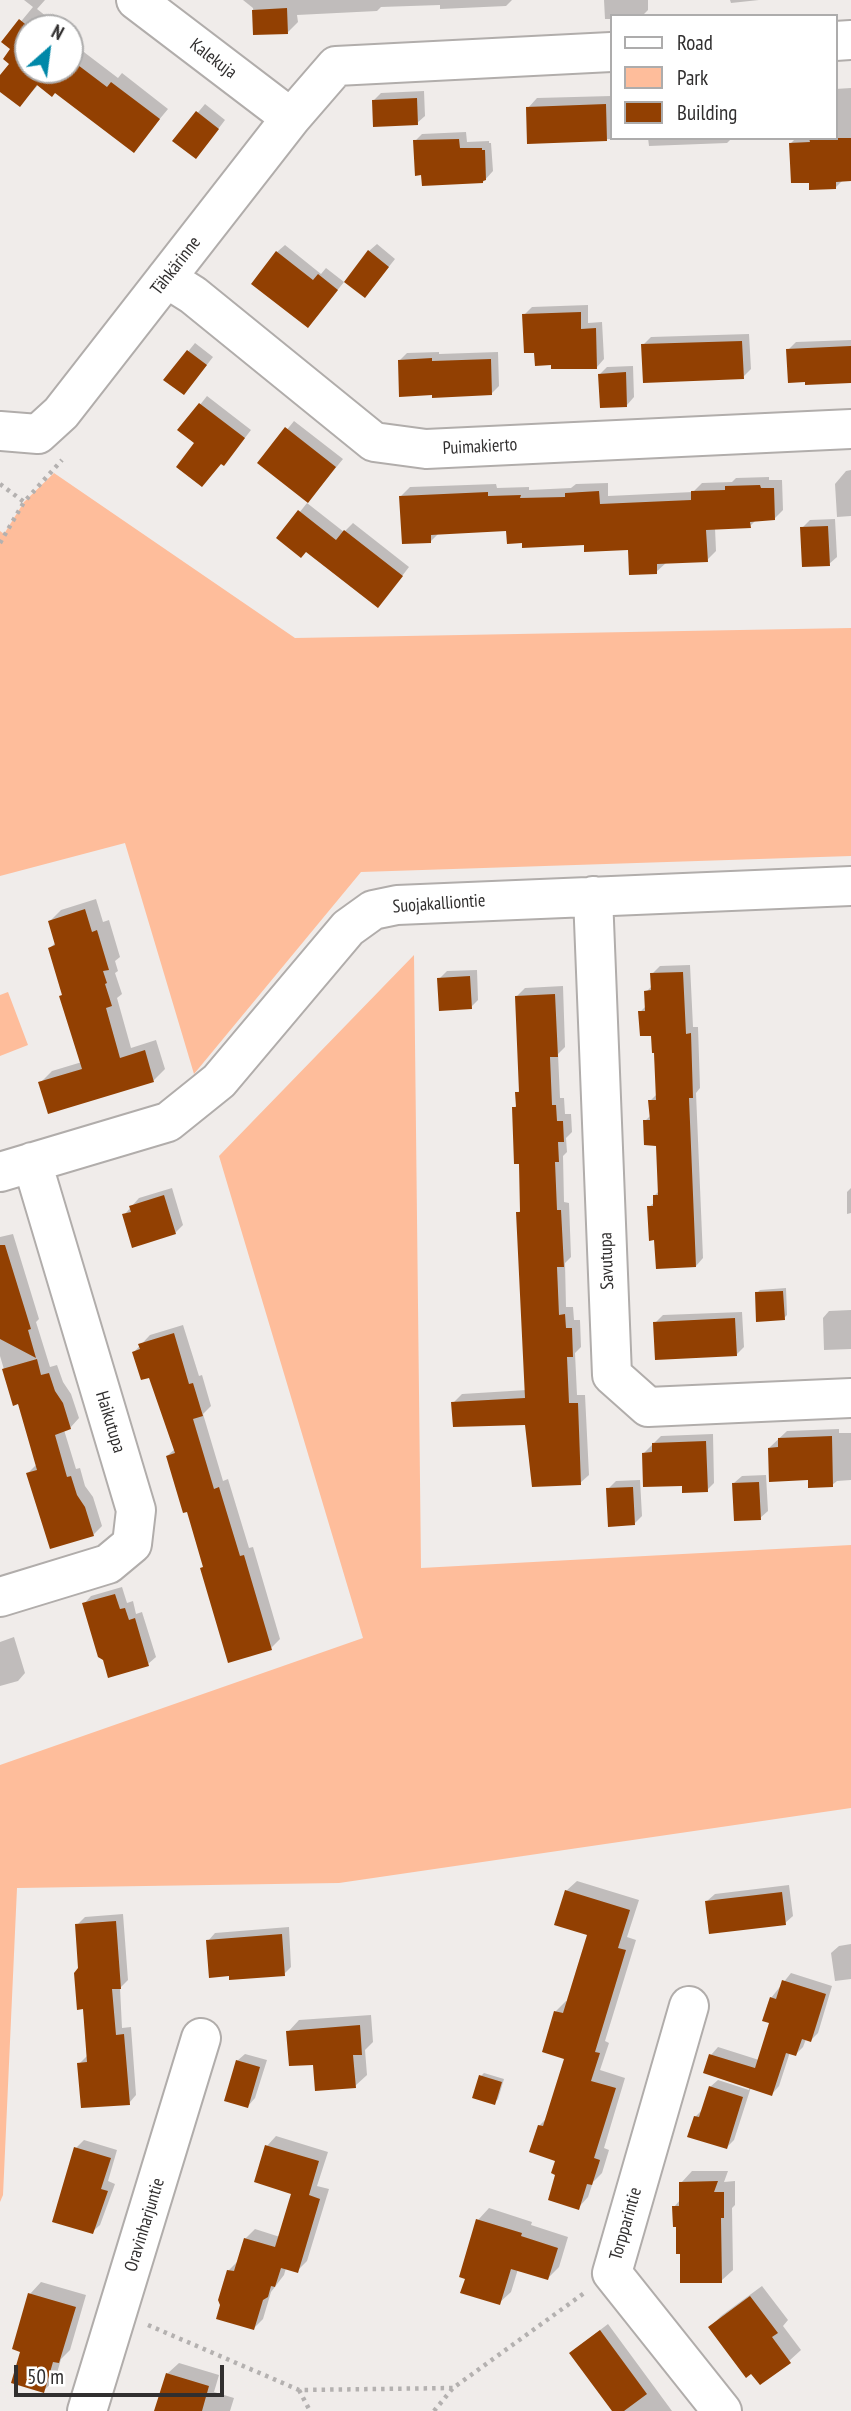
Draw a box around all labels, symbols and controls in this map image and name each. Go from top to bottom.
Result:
north arrow [14,14,84,84]
legend [610,14,837,140]
text: N [48,19,68,45]
text: Road [677,29,713,56]
street label: Kalekuja [185,34,241,84]
text: Park [677,64,708,91]
text: Building [677,99,737,126]
street label: Tähkärinne [146,232,206,300]
street label: Puimakierto [442,434,518,460]
street label: Suojakalliontie [392,890,486,918]
street label: Savutupa [595,1232,619,1290]
street label: Haikutupa [90,1389,130,1455]
street label: Oravinharjuntie [121,2176,169,2274]
street label: Torpparintie [605,2185,647,2263]
scale bar [18,2352,228,2396]
text: 50 m [27,2363,64,2390]

